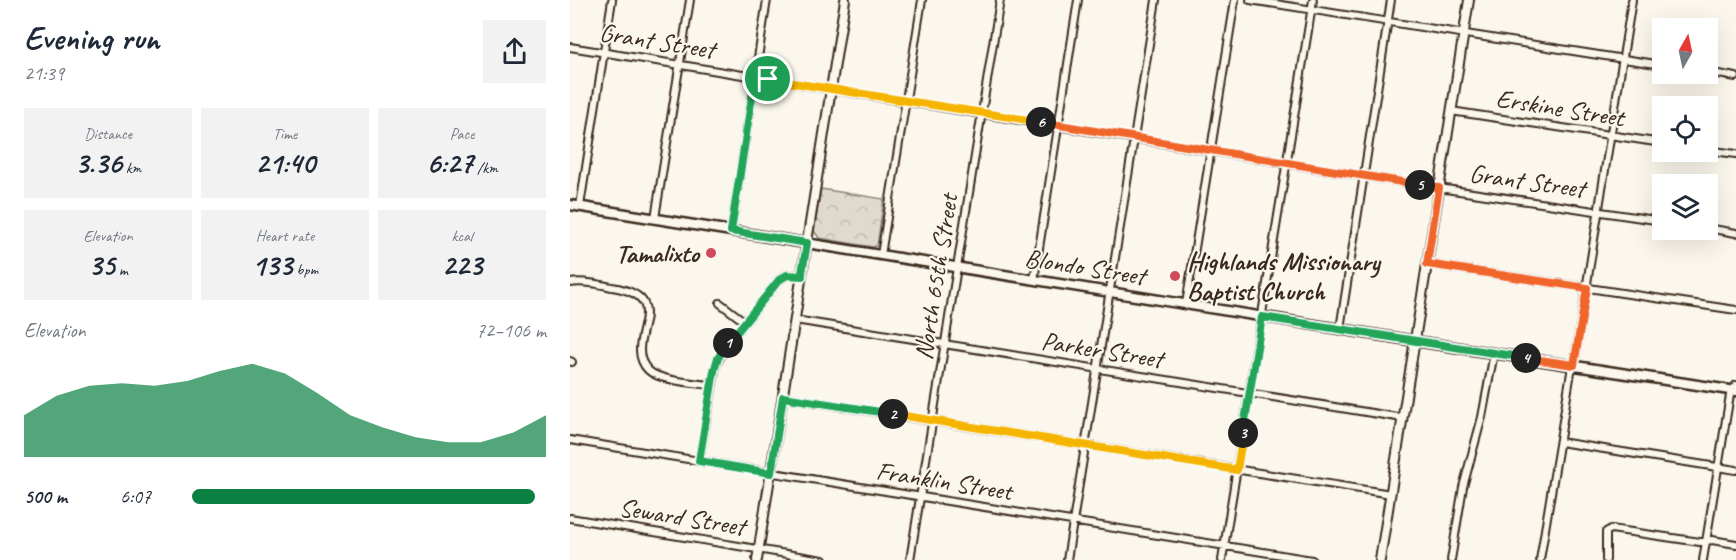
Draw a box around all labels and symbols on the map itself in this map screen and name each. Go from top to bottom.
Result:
street label: Grant Street [597,16,720,67]
north arrow [1652,18,1718,84]
pin [742,53,793,104]
street label: Erskine Street [1494,82,1629,135]
pin: 6 [1026,107,1056,137]
street label: Grant Street [1467,157,1590,206]
pin: 5 [1405,170,1435,200]
street label: North 65th Street [907,190,966,362]
place label: Tamalixto [616,237,701,270]
street label: Blondo Street [1022,241,1151,293]
place label: Highlands Missionary Baptist Church [1187,245,1382,308]
marker: Tamalixto [704,246,718,260]
marker: Highlands Missionary Baptist Church [1168,269,1182,283]
street label: Parker Street [1039,324,1168,376]
pin: 1 [713,328,743,358]
pin: 4 [1511,343,1541,373]
pin: 2 [878,399,908,429]
pin: 3 [1228,418,1258,448]
street label: Franklin Street [874,454,1016,508]
street label: Seward Street [617,491,751,544]

